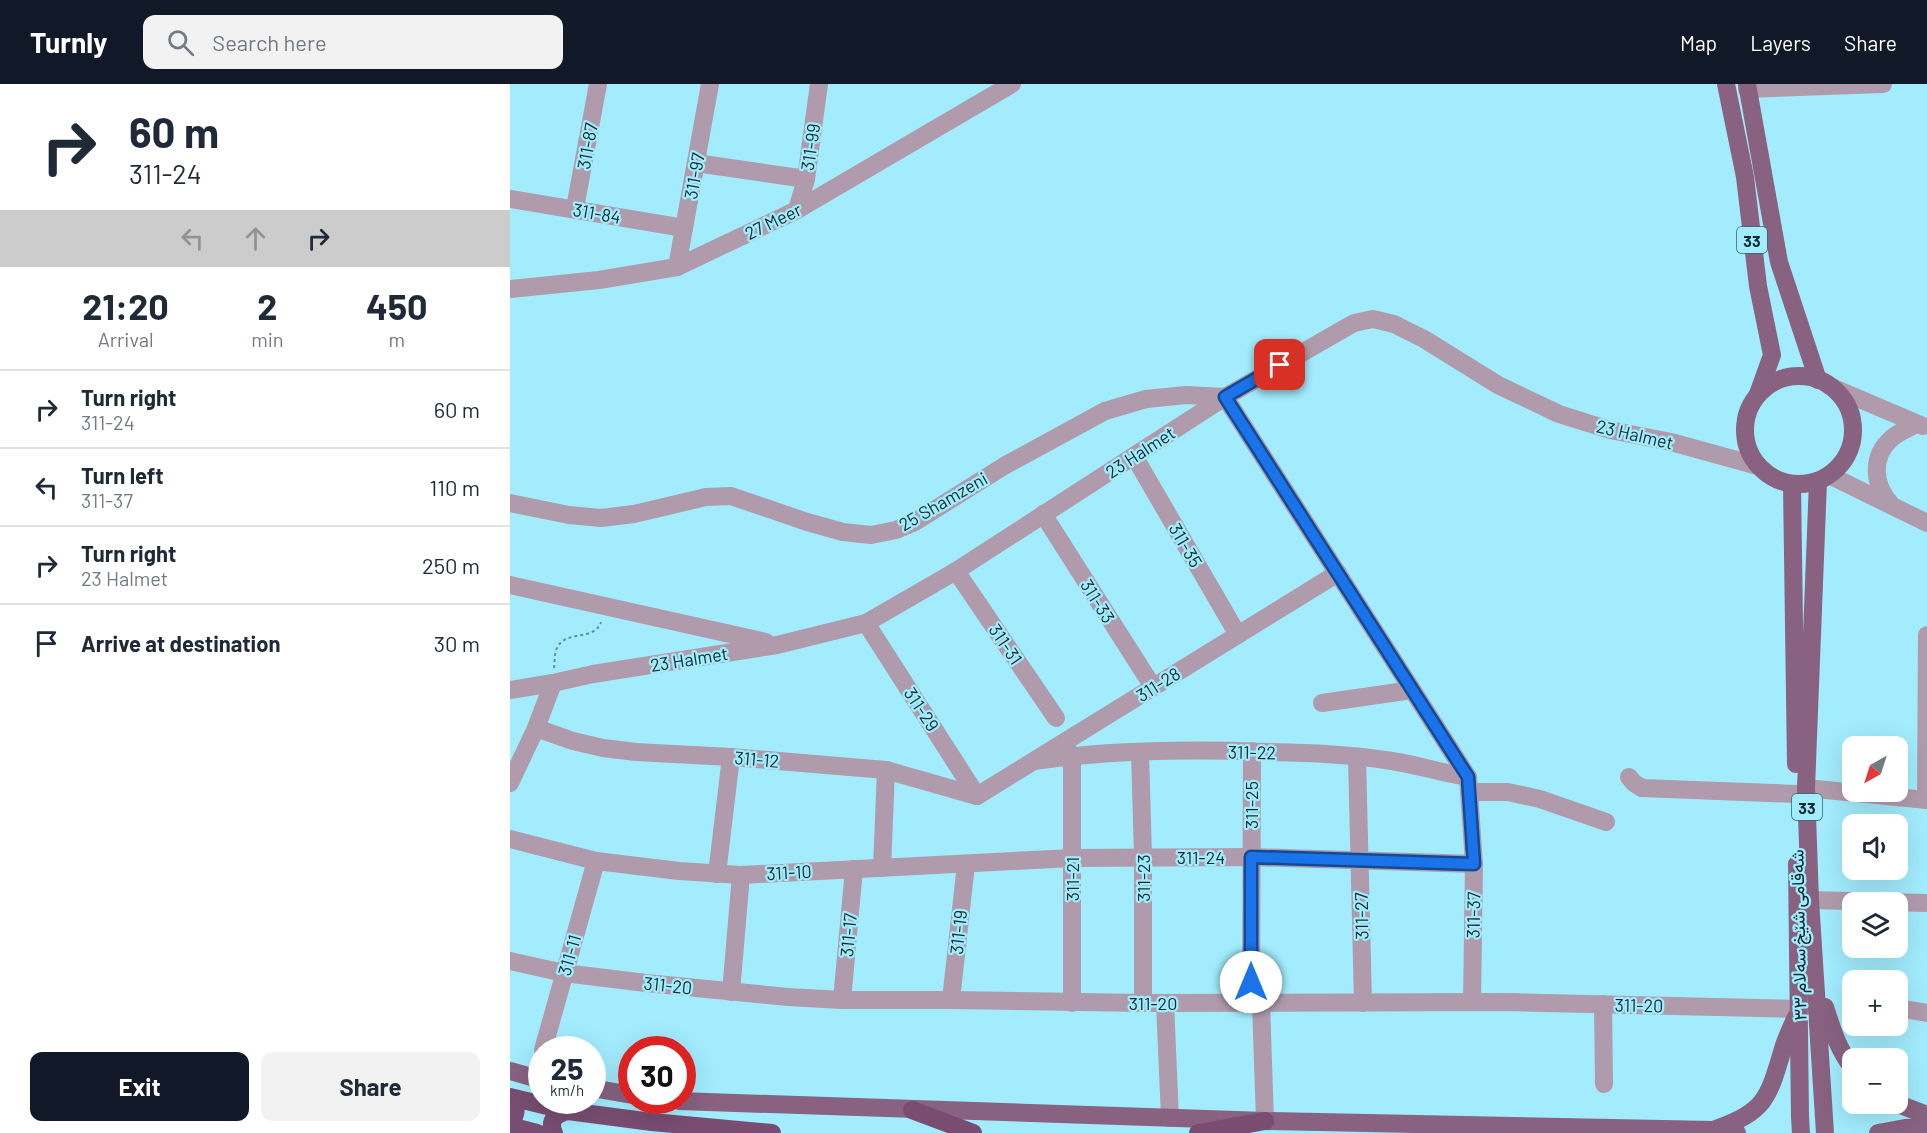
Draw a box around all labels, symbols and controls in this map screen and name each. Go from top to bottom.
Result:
search box [143,15,563,69]
text: Turnly [30,25,107,59]
icon: search [164,26,197,59]
text: Search here [212,29,327,55]
text: Map [1680,30,1717,55]
text: Layers [1750,30,1811,55]
text: Share [1844,30,1897,55]
text: 60 m [129,106,219,156]
icon: right [30,108,108,186]
street label: 311-87 [572,121,602,171]
street label: 311-99 [796,122,824,172]
street label: 311-97 [679,151,709,201]
text: 311-24 [129,157,202,189]
street label: 311-84 [571,198,623,228]
street label: 27 Meer [741,198,805,244]
icon: left [176,222,209,255]
icon: ahead [239,222,272,255]
icon: right [302,222,335,255]
road number: 33 [1737,227,1767,253]
text: 21:20 [82,284,169,327]
text: 2 [257,284,277,327]
text: 450 [366,284,428,327]
text: Arrival [98,327,154,351]
text: min [251,327,284,351]
text: m [389,327,405,351]
pin [1254,339,1305,390]
icon: arrive [1263,348,1296,381]
text: Turn right [81,384,176,410]
icon: right [30,393,63,426]
text: 60 m [434,396,480,422]
text: 311-24 [81,410,135,434]
street label: 23 Halmet [1594,414,1676,454]
street label: 23 Halmet [1101,421,1179,483]
text: Turn left [81,462,164,488]
street label: 25 Shamzeni [895,467,991,535]
icon: left [30,471,63,504]
text: 110 m [430,474,480,500]
text: 311-37 [81,488,133,512]
street label: 311-35 [1165,519,1207,571]
text: Turn right [81,540,176,566]
icon: right [30,549,63,582]
text: 250 m [422,552,480,578]
text: 23 Halmet [81,566,168,590]
street label: 311-33 [1076,575,1120,627]
street label: 311-31 [984,619,1028,669]
icon: arrive [30,627,63,660]
text: Arrive at destination [81,630,280,656]
text: 30 m [434,630,480,656]
street label: 23 Halmet [649,642,729,676]
street label: 311-28 [1132,662,1184,706]
street label: 311-29 [900,683,944,735]
north arrow [1842,736,1908,802]
map controls [1842,736,1908,1114]
street label: 311-22 [1228,741,1276,763]
street label: 311-12 [734,746,780,772]
street label: 311-25 [1240,781,1262,829]
road number: 33 [1792,794,1822,820]
button: sound [1842,814,1908,880]
street label: 311-24 [1177,846,1225,868]
street label: شەقامی شێخ سەلام ٣٣ [1786,849,1812,1021]
street label: 311-23 [1132,854,1154,902]
street label: 311-21 [1061,857,1083,901]
street label: 311-10 [766,860,812,884]
street label: 311-37 [1462,891,1484,939]
street label: 311-27 [1350,892,1372,940]
button: layers [1842,892,1908,958]
street label: 311-19 [945,909,971,955]
street label: 311-17 [835,912,861,958]
street label: 311-11 [553,932,585,978]
position arrow [1219,950,1283,1014]
button: + [1842,970,1908,1036]
street label: 311-20 [643,972,693,998]
street label: 311-20 [1129,992,1177,1014]
street label: 311-20 [1614,994,1664,1016]
speed limit sign: 30 [618,1036,696,1114]
button: − [1842,1048,1908,1114]
text: 25 [551,1050,583,1086]
button: Exit [30,1052,249,1121]
button: Share [261,1052,480,1121]
text: km/h [550,1081,584,1099]

